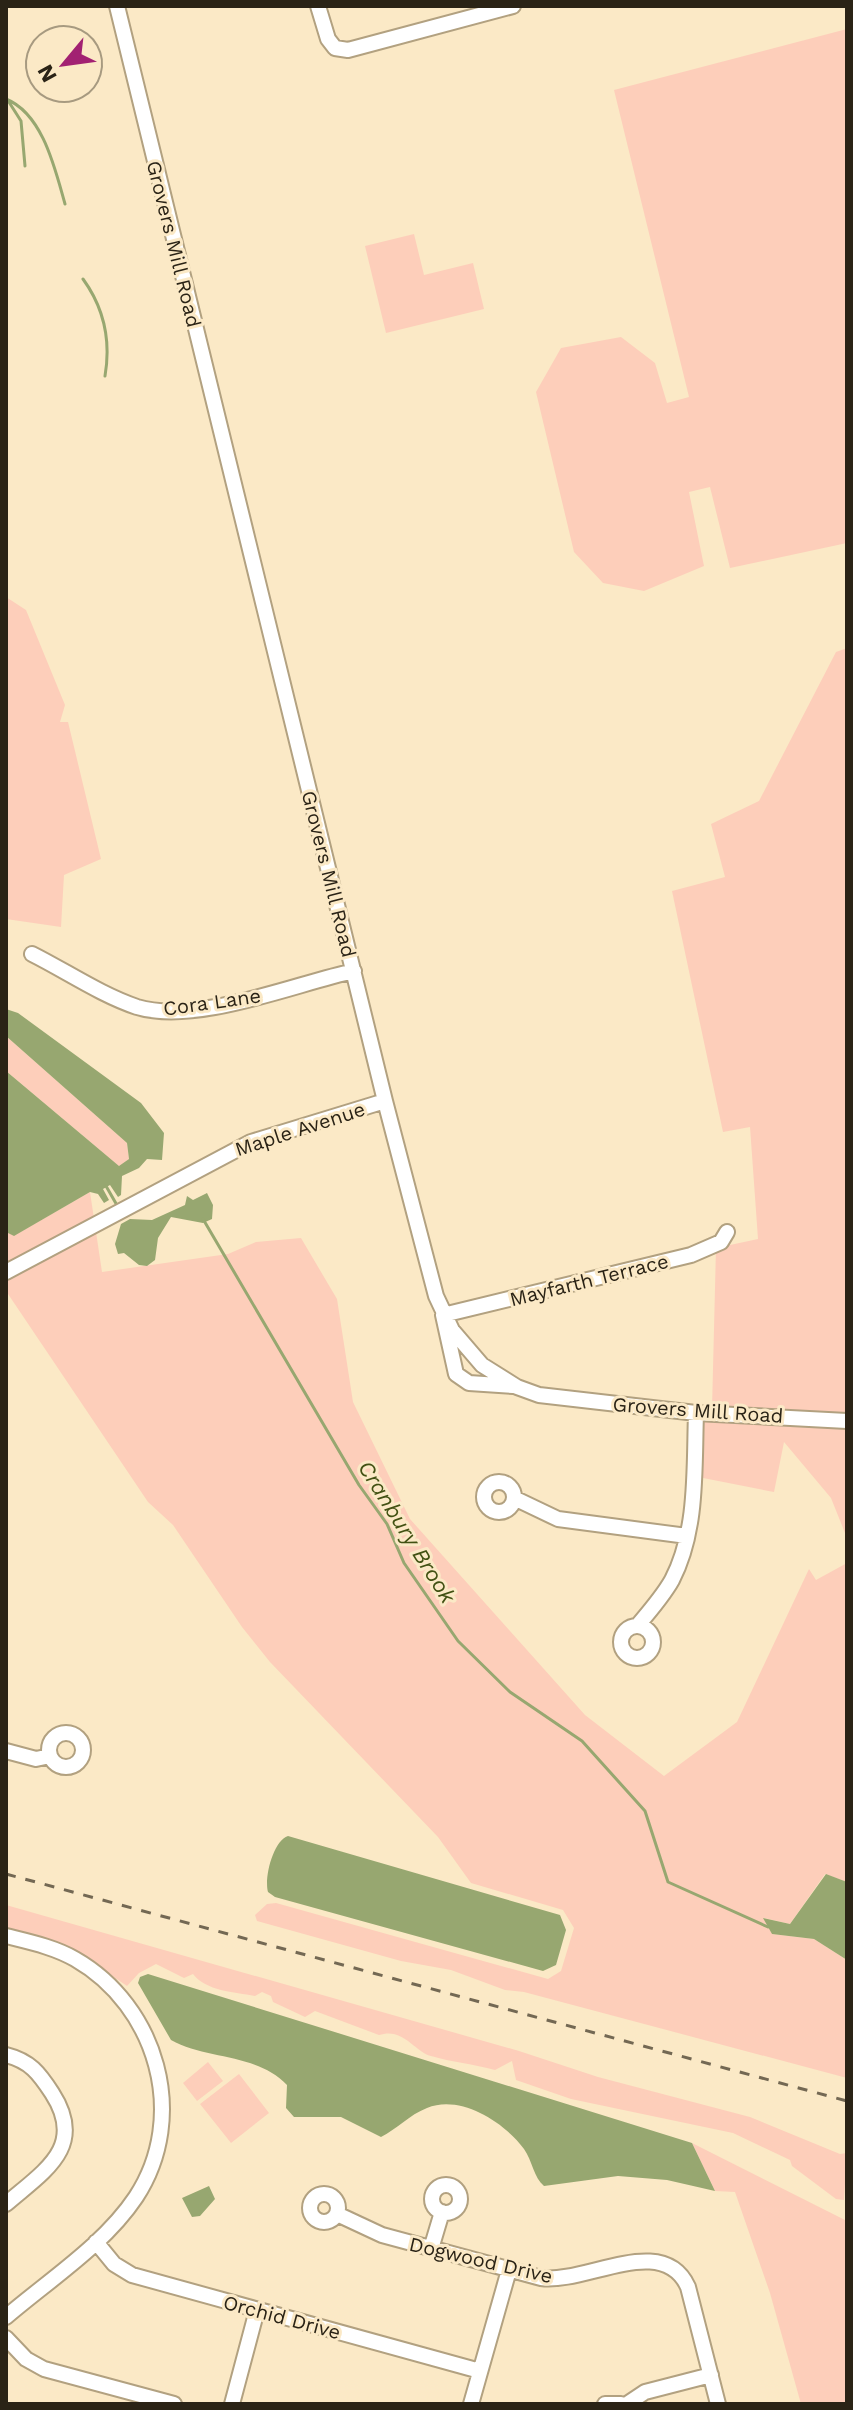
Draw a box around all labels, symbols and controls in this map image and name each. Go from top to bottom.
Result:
north arrow [24,24,104,104]
text: N [32,60,62,87]
street label: Grovers Mill Road [142,158,206,330]
street label: Grovers Mill Road [297,788,361,960]
street label: Cora Lane [162,983,262,1021]
street label: Maple Avenue [232,1097,368,1161]
street label: Mayfarth Terrace [507,1249,671,1311]
street label: Grovers Mill Road [612,1392,784,1428]
water label: Cranbury Brook [353,1456,461,1609]
street label: Dogwood Drive [407,2232,555,2288]
street label: Orchid Drive [221,2290,343,2344]

